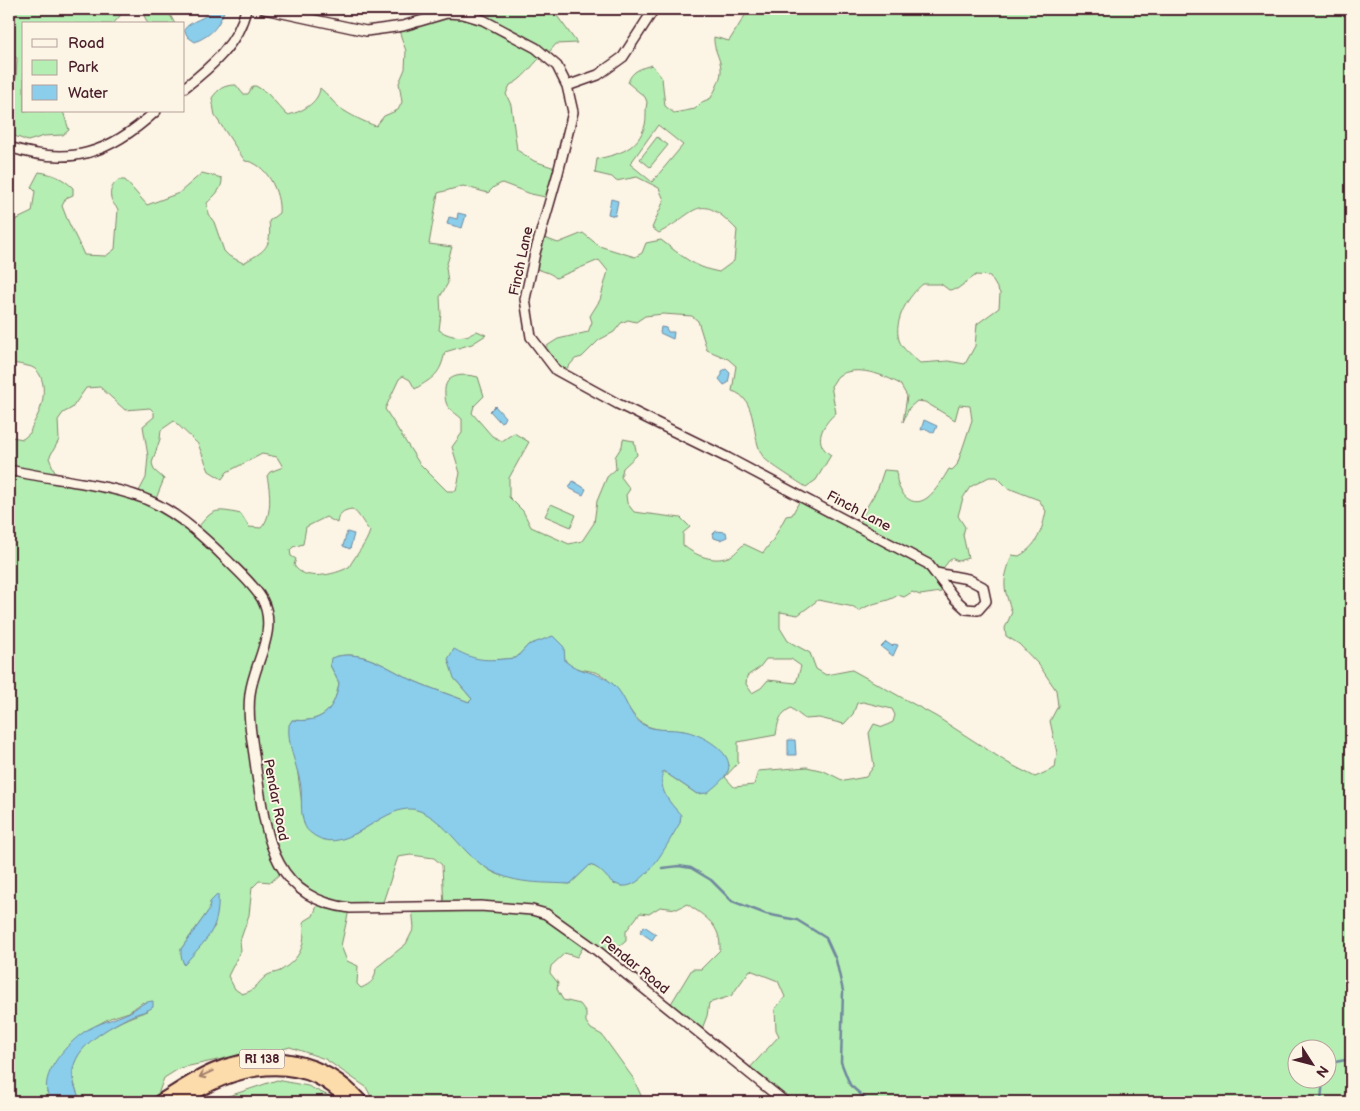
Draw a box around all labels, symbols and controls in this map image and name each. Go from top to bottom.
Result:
legend [22,22,185,112]
text: Road [68,34,104,53]
text: Park [68,58,99,77]
text: Water [68,84,108,103]
street label: Finch Lane [505,225,537,297]
street label: Finch Lane [824,487,894,535]
street label: Pendar Road [260,758,292,842]
street label: Pendar Road [597,932,673,998]
north arrow [1288,1038,1338,1088]
road number: RI 138 [240,1050,284,1068]
text: N [1312,1062,1332,1081]
one-way arrow [199,1070,214,1079]

